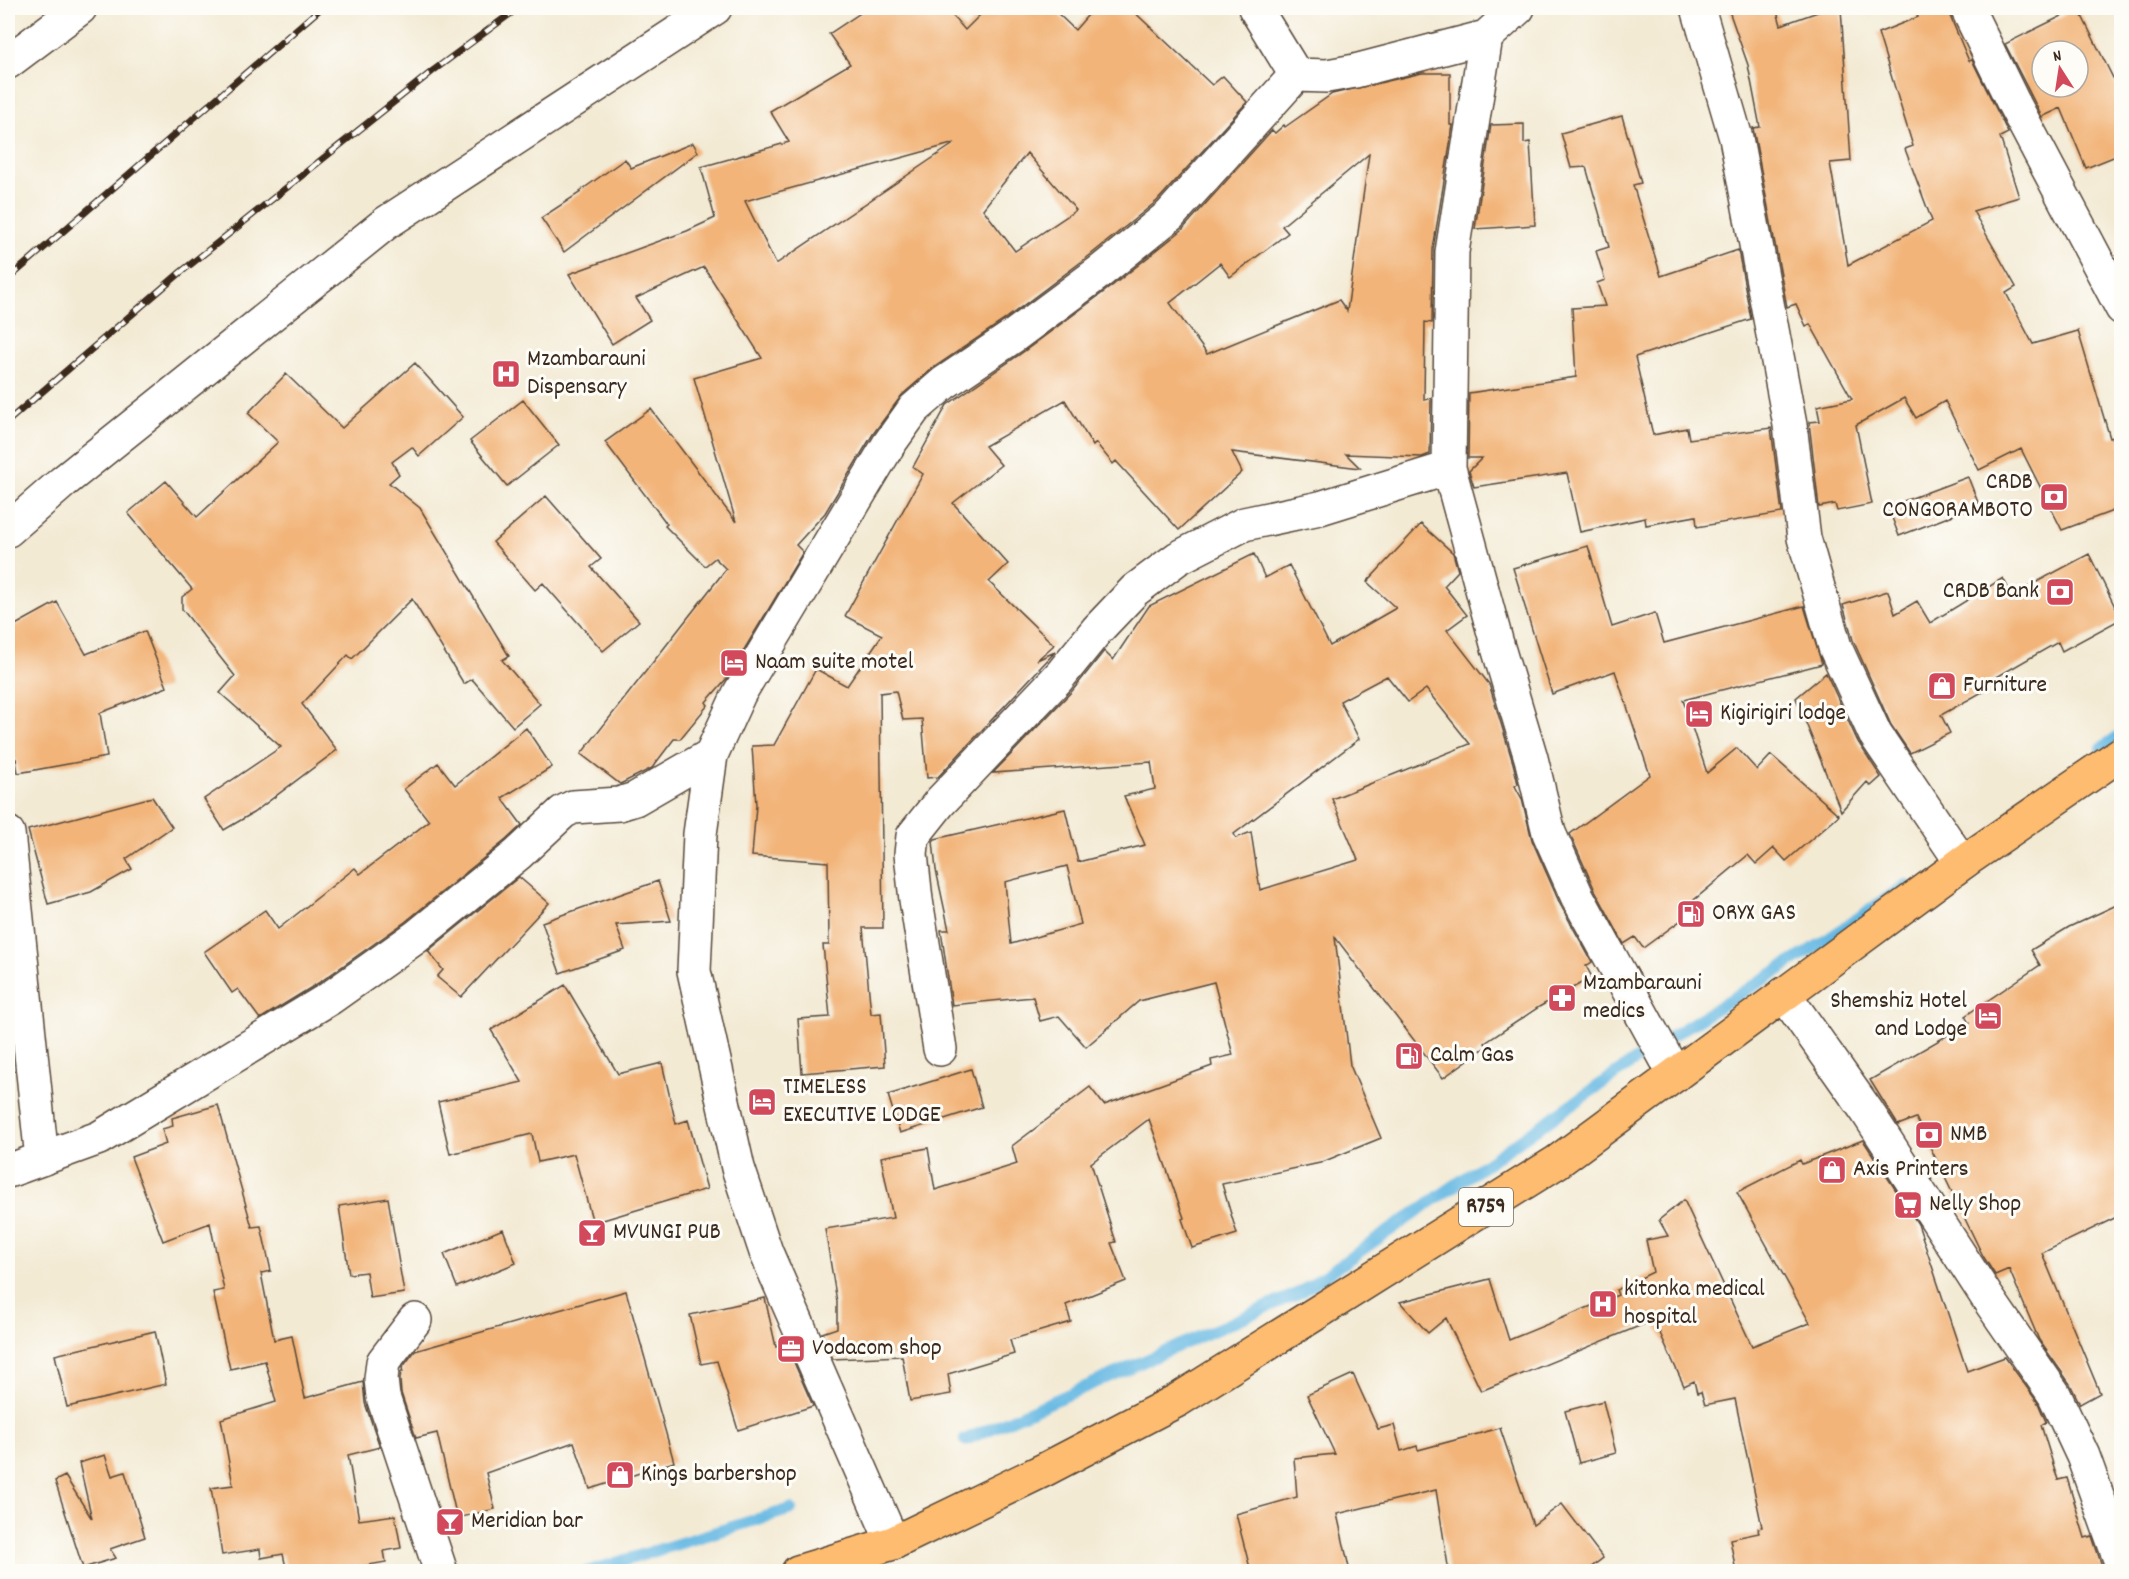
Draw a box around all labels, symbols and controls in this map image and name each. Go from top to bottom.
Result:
north arrow [2030,39,2090,99]
text: N [2051,45,2064,69]
place label: Mzambarauni Dispensary [527,343,646,405]
hospital icon: Mzambarauni Dispensary [490,358,522,390]
place label: CRDB CONGORAMBOTO [1882,466,2033,528]
bank icon: CRDB CONGORAMBOTO [2038,481,2070,513]
place label: CRDB Bank [1943,575,2039,609]
bank icon: CRDB Bank [2044,576,2076,608]
place label: Naam suite motel [755,646,914,680]
hotel icon: Naam suite motel [718,647,750,679]
place label: Furniture [1963,669,2047,703]
shop icon: Furniture [1926,670,1958,702]
place label: Kigirigiri lodge [1720,697,1846,731]
hotel icon: Kigirigiri lodge [1683,698,1715,730]
place label: ORYX GAS [1712,897,1796,931]
fuel station icon: ORYX GAS [1675,898,1707,930]
place label: Mzambarauni medics [1583,967,1702,1029]
pharmacy icon: Mzambarauni medics [1546,982,1578,1014]
place label: Shemshiz Hotel and Lodge [1830,985,1967,1047]
hotel icon: Shemshiz Hotel and Lodge [1972,1000,2004,1032]
place label: Calm Gas [1430,1039,1514,1073]
fuel station icon: Calm Gas [1393,1040,1425,1072]
place label: TIMELESS EXECUTIVE LODGE [783,1071,941,1133]
hotel icon: TIMELESS EXECUTIVE LODGE [746,1086,778,1118]
place label: NMB [1950,1118,1987,1152]
bank icon: NMB [1913,1119,1945,1151]
place label: Axis Printers [1853,1153,1969,1187]
shop icon: Axis Printers [1816,1154,1848,1186]
road number: R759 [1459,1188,1513,1226]
place label: Nelly Shop [1929,1188,2021,1222]
supermarket icon: Nelly Shop [1892,1189,1924,1221]
place label: MVUNGI PUB [613,1216,721,1250]
bar icon: MVUNGI PUB [576,1217,608,1249]
place label: kitonka medical hospital [1624,1273,1765,1335]
hospital icon: kitonka medical hospital [1587,1288,1619,1320]
place label: Vodacom shop [812,1332,942,1366]
office icon: Vodacom shop [775,1333,807,1365]
place label: Kings barbershop [641,1458,797,1492]
shop icon: Kings barbershop [604,1459,636,1491]
place label: Meridian bar [471,1505,583,1539]
bar icon: Meridian bar [434,1506,466,1538]

